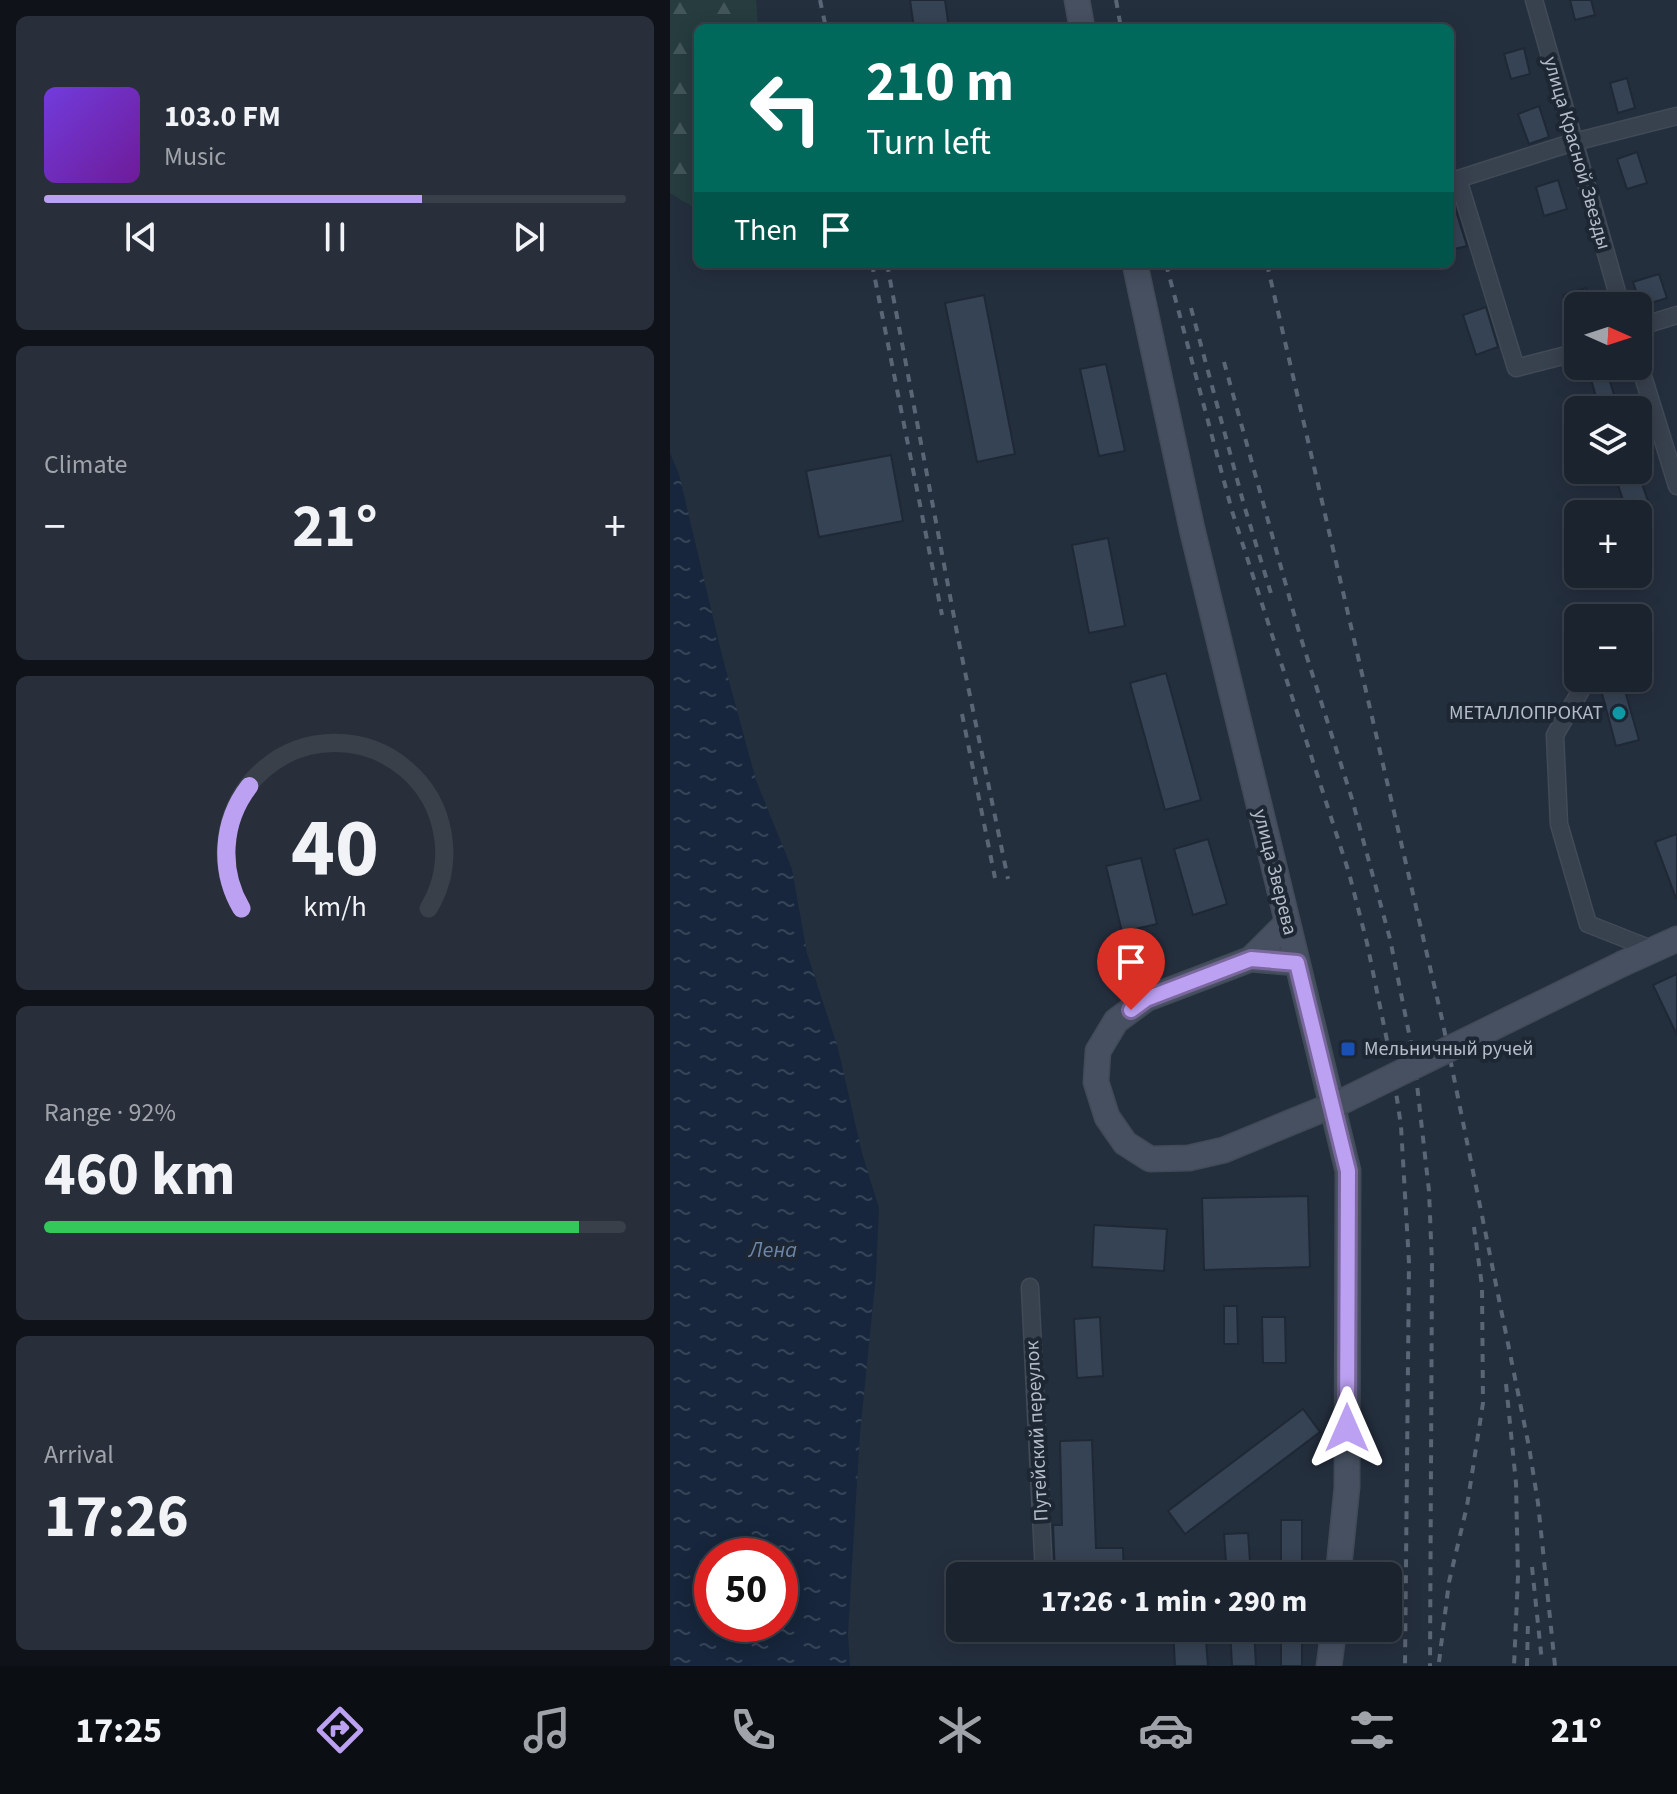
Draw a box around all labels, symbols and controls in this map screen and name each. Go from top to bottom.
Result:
text: 210 m [866,43,1014,122]
street label: улица Красной Звезды [1536,53,1618,253]
icon: left [734,56,838,160]
text: 103.0 FM [164,95,281,138]
text: Turn left [866,117,991,168]
text: Music [164,138,226,175]
icon: arrive [814,208,858,252]
text: Then [734,209,798,252]
icon: previous [119,215,163,259]
icon: pause [313,215,357,259]
icon: next [507,215,551,259]
north arrow [1564,292,1652,380]
map controls [1564,292,1652,692]
button: layers [1564,396,1652,484]
text: Climate [44,446,128,483]
text: 21° [292,485,378,570]
text: − [44,496,66,559]
text: + [604,496,626,559]
button: + [1564,500,1652,588]
button: − [1564,604,1652,692]
place label: МЕТАЛЛОПРОКАТ [1449,699,1603,727]
marker: МЕТАЛЛОПРОКАТ [1610,704,1628,722]
text: 40 [291,790,379,908]
street label: улица Зверева [1246,806,1304,938]
text: km/h [303,887,367,927]
pin [1097,928,1165,1010]
icon: arrive [1109,940,1153,984]
place label: Мельничный ручей [1364,1035,1534,1063]
marker: Мельничный ручей [1339,1040,1357,1058]
text: Range · 92% [44,1094,176,1131]
text: 460 km [44,1133,235,1218]
water label: Лена [747,1234,797,1266]
street label: Путейский переулок [1018,1340,1056,1522]
position arrow [1305,1386,1389,1470]
text: Arrival [44,1436,114,1473]
text: 17:26 [44,1475,189,1560]
speed limit sign: 50 [694,1538,798,1642]
text: 17:26 · 1 min · 290 m [1041,1580,1307,1623]
icon: directions [312,1702,368,1758]
icon: music [519,1702,575,1758]
icon: phone [725,1702,781,1758]
icon: climate [932,1702,988,1758]
icon: car [1138,1702,1194,1758]
icon: filters [1344,1702,1400,1758]
text: 17:25 [75,1705,162,1756]
text: 21° [1551,1705,1602,1756]

